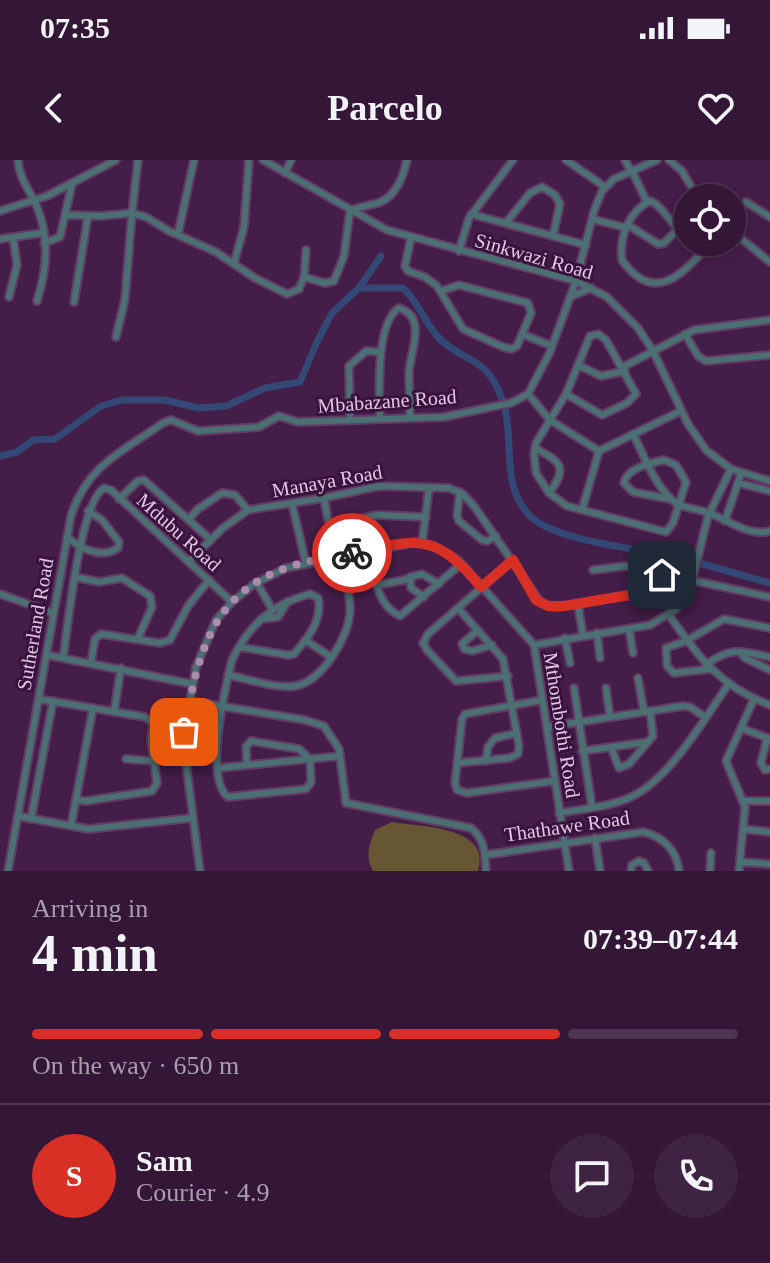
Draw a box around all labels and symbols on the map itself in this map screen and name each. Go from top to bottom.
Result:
street label: Sinkwazi Road [472,229,596,283]
street label: Mbabazane Road [317,385,457,417]
street label: Manaya Road [270,460,384,503]
street label: Mdubu Road [133,489,225,575]
courier [312,513,392,593]
pin [628,541,696,609]
street label: Sutherland Road [13,556,57,692]
street label: Mthombothi Road [540,651,584,799]
pin [150,698,218,766]
street label: Thathawe Road [503,806,631,846]

